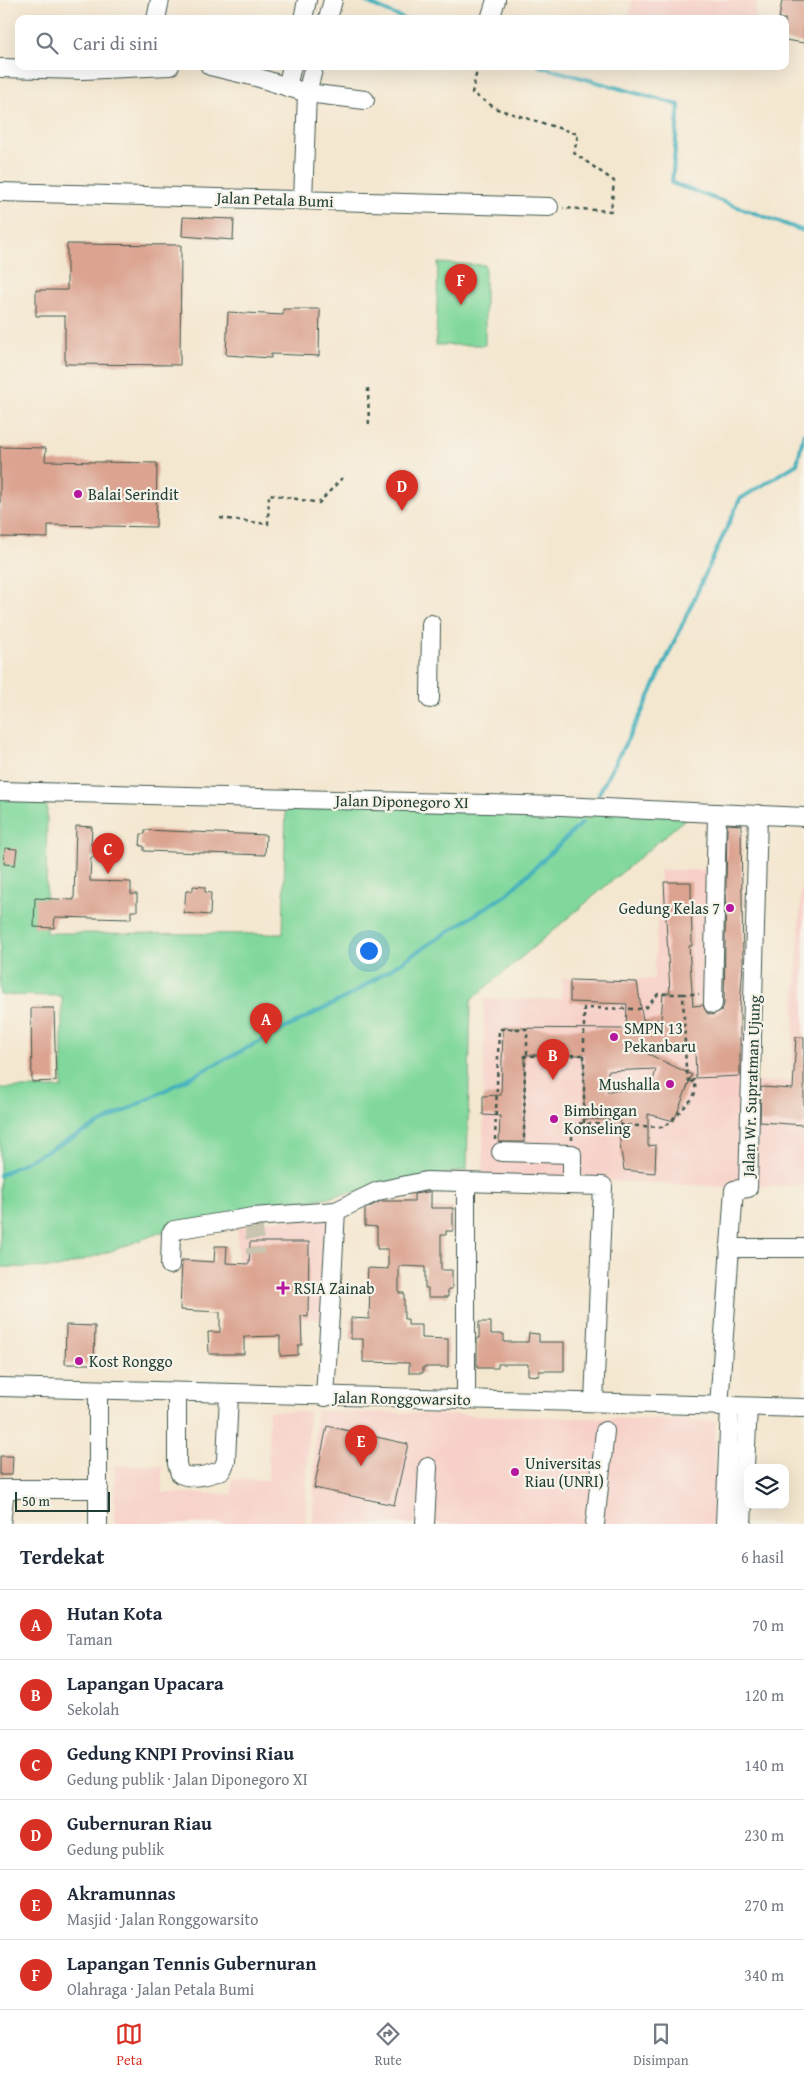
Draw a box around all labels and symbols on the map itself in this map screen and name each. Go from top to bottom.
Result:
street label: Jalan Petala Bumi [214,185,335,213]
pin: F [445,264,477,305]
pin: D [386,470,418,511]
place label: Balai Serindit [88,482,179,506]
marker: Balai Serindit [72,488,84,500]
street label: Jalan Diponegoro XI [333,788,469,814]
pin: C [92,833,124,874]
place label: Gedung Kelas 7 [619,896,720,920]
marker: Gedung Kelas 7 [724,902,736,914]
your location [356,938,382,964]
street label: Jalan Wr. Supratman Ujung [736,995,766,1179]
pin: A [250,1003,282,1044]
place label: SMPN 13 Pekanbaru [624,1016,696,1058]
marker: SMPN 13 Pekanbaru [608,1031,620,1043]
pin: B [537,1039,569,1080]
place label: Mushalla [599,1072,660,1096]
marker: Mushalla [664,1078,676,1090]
place label: Bimbingan Konseling [564,1098,637,1140]
marker: Bimbingan Konseling [548,1113,560,1125]
place label: RSIA Zainab [294,1276,375,1300]
marker: RSIA Zainab [276,1281,290,1295]
place label: Kost Ronggo [89,1349,173,1373]
marker: Kost Ronggo [73,1355,85,1367]
street label: Jalan Ronggowarsito [331,1385,471,1411]
pin: E [345,1425,377,1466]
place label: Universitas Riau (UNRI) [525,1451,604,1493]
marker: Universitas Riau (UNRI) [509,1466,521,1478]
scale bar [15,1489,110,1512]

